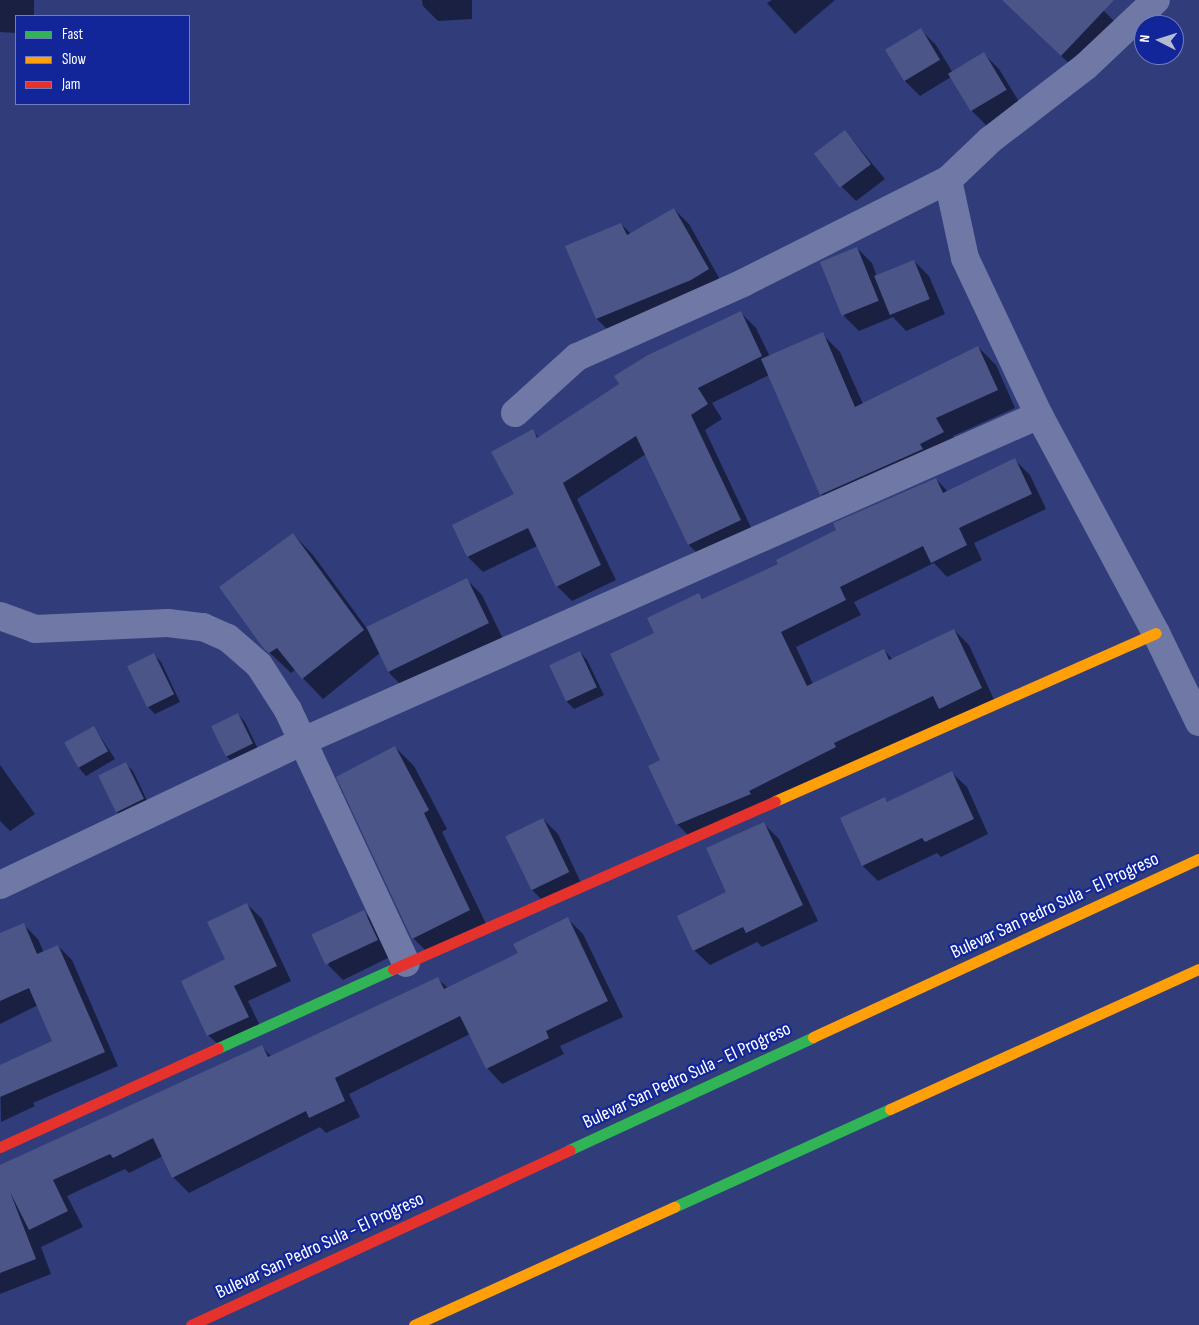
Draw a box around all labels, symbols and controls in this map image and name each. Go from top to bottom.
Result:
legend [15,15,190,105]
north arrow [1134,15,1184,65]
text: Fast [62,25,83,44]
text: N [1136,34,1153,43]
text: Slow [62,50,86,69]
text: Jam [62,75,80,94]
street label: Bulevar San Pedro Sula - El Progreso [947,848,1163,964]
street label: Bulevar San Pedro Sula - El Progreso [579,1018,795,1134]
street label: Bulevar San Pedro Sula - El Progreso [212,1188,428,1304]

